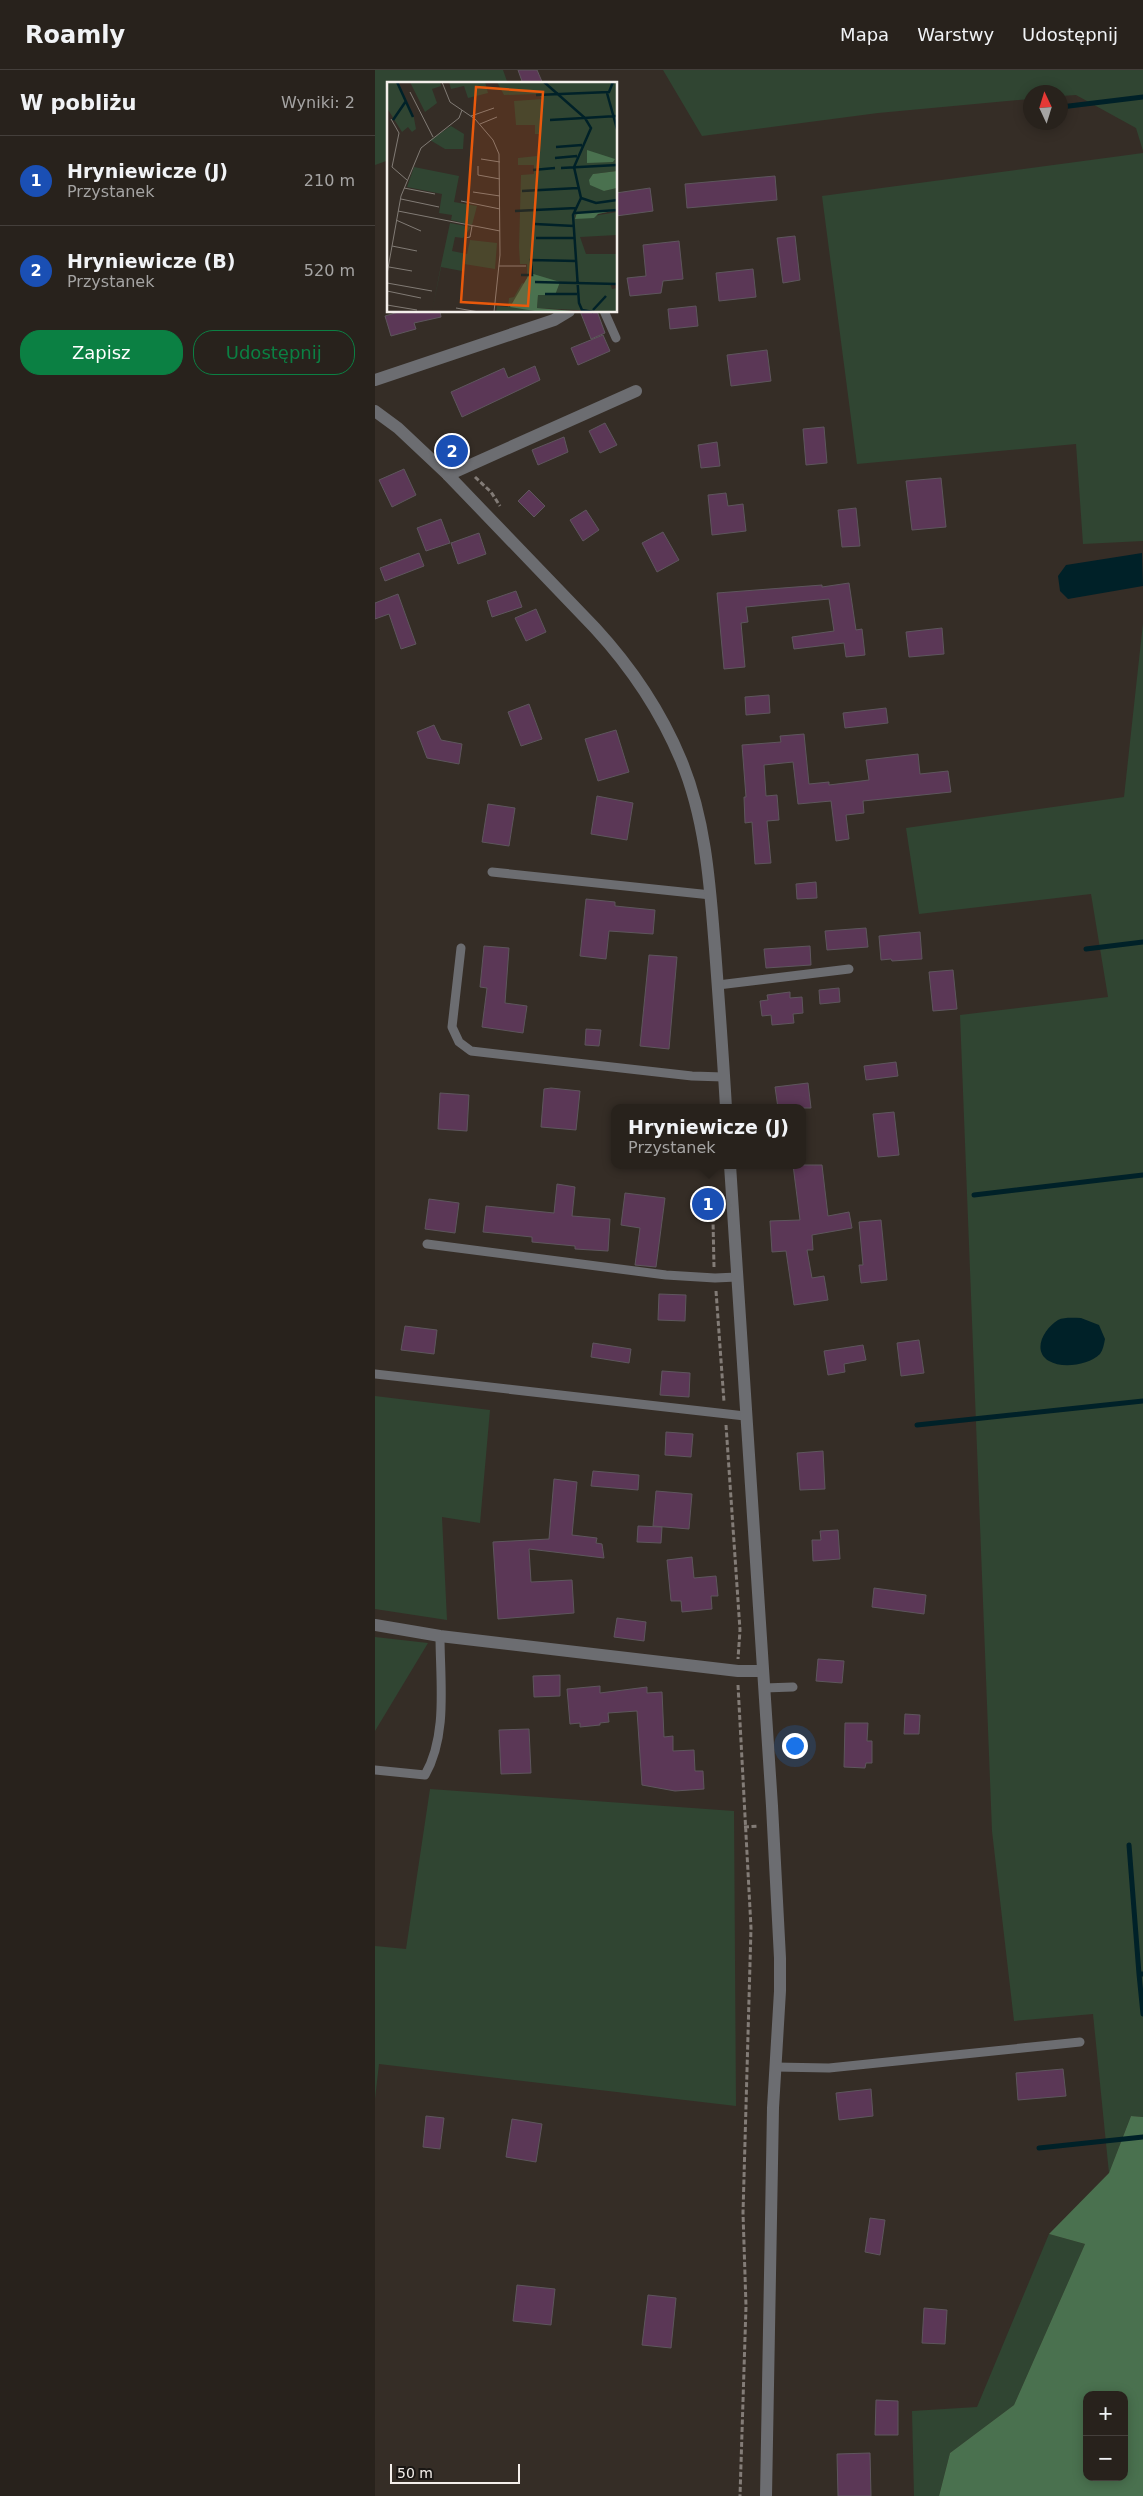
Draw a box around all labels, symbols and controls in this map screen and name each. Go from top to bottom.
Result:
text: Roamly [25,21,125,49]
text: Mapa [840,24,889,45]
text: Warstwy [917,24,994,45]
text: Udostępnij [1022,24,1118,45]
inset map [387,82,617,312]
north arrow [1023,85,1068,130]
text: W pobliżu [20,91,137,115]
text: Wyniki: 2 [281,93,355,112]
text: Hryniewicze (J) [67,160,228,182]
text: 1 [30,171,42,190]
text: 210 m [304,171,355,190]
text: Przystanek [67,182,154,201]
text: Hryniewicze (B) [67,250,235,272]
text: 2 [30,261,42,280]
text: 520 m [304,261,355,280]
text: Przystanek [67,272,154,291]
button: Zapisz [20,330,183,375]
button: Udostępnij [193,330,355,375]
pin: 2 [436,432,468,470]
popup [611,1104,806,1169]
text: Hryniewicze (J) [628,1116,789,1138]
text: Przystanek [628,1138,716,1157]
pin: 1 [692,1185,724,1223]
your location [782,1733,808,1759]
map controls [1083,2391,1128,2481]
button: + [1083,2391,1128,2436]
button: − [1083,2436,1128,2481]
scale bar [390,2461,520,2484]
text: 50 m [397,2465,433,2481]

